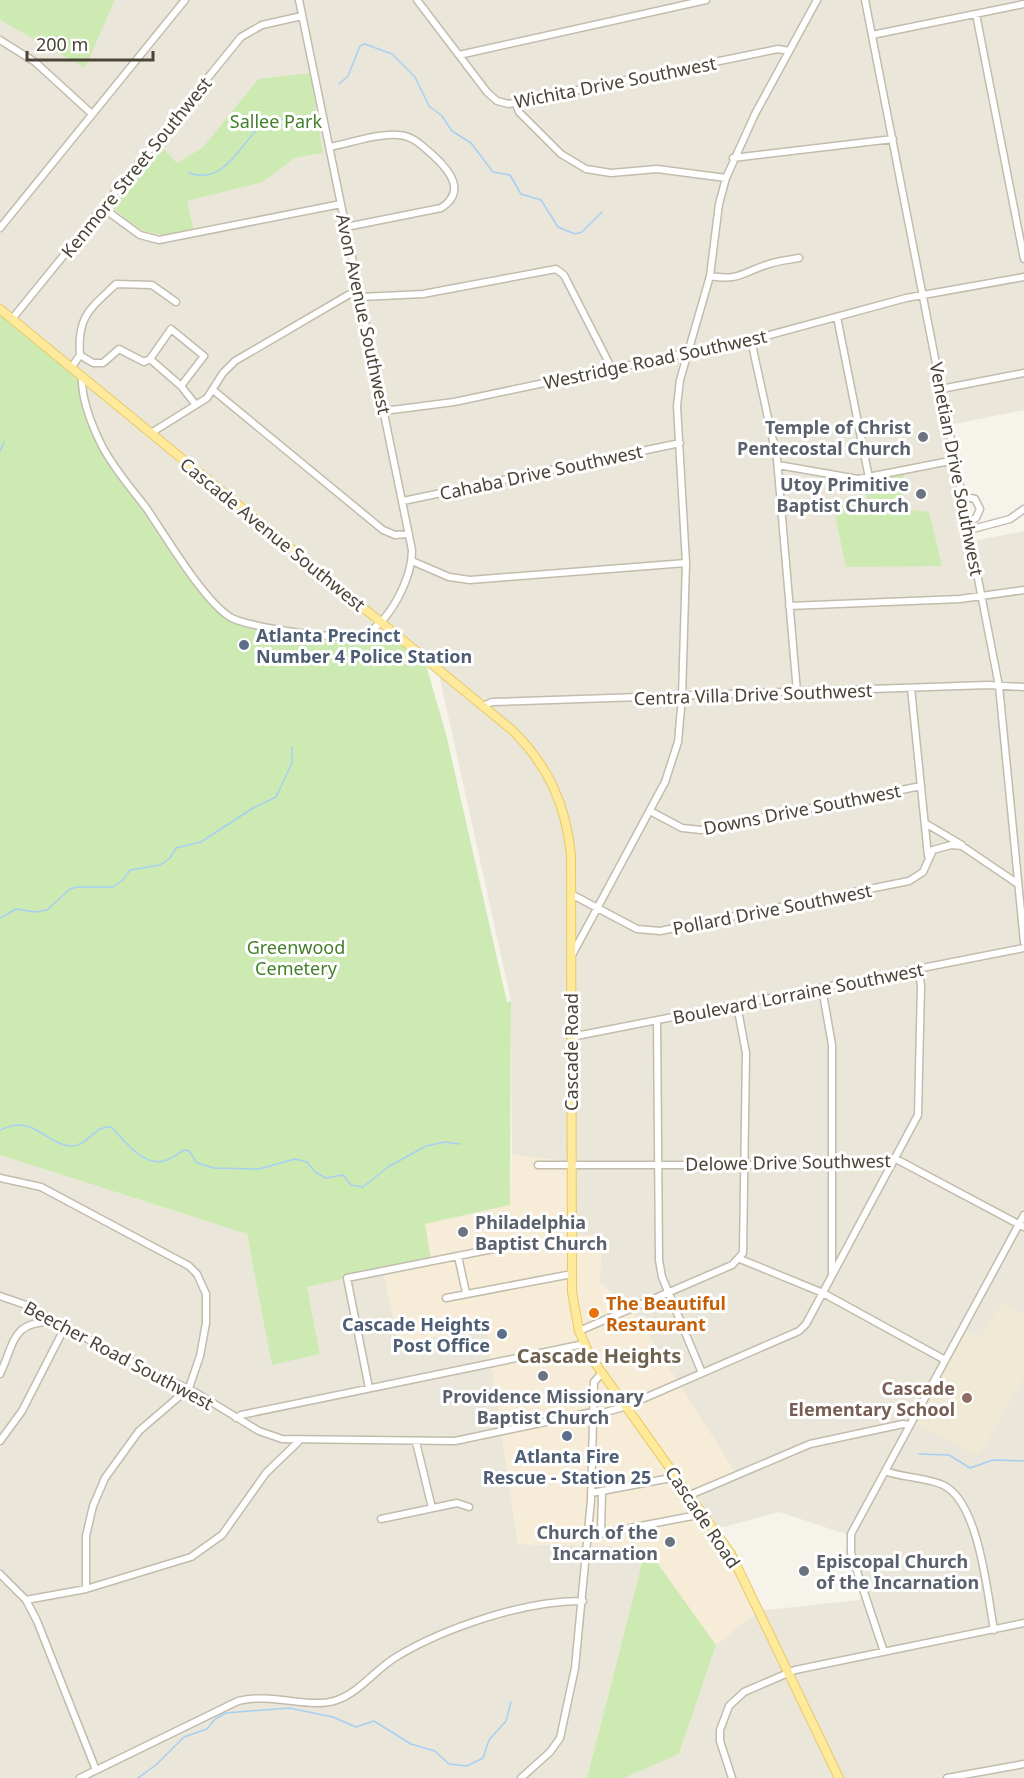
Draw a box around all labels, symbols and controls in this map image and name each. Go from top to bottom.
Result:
scale bar [27,24,153,62]
text: 200 m [36,32,88,56]
street label: Wichita Drive Southwest [512,51,718,113]
street label: Kenmore Street Southwest [56,71,217,262]
park label: Sallee Park [230,109,323,133]
street label: Avon Avenue Southwest [331,212,397,417]
street label: Westridge Road Southwest [541,324,769,394]
street label: Venetian Drive Southwest [925,360,990,578]
place label: Temple of Christ Pentecostal Church [737,415,911,460]
marker: Temple of Christ Pentecostal Church [916,430,930,444]
street label: Cahaba Drive Southwest [437,439,645,505]
street label: Cascade Avenue Southwest [175,452,371,616]
place label: Utoy Primitive Baptist Church [777,472,909,517]
marker: Utoy Primitive Baptist Church [914,487,928,501]
place label: Atlanta Precinct Number 4 Police Station [256,623,472,668]
marker: Atlanta Precinct Number 4 Police Station [237,638,251,652]
street label: Centra Villa Drive Southwest [633,678,873,710]
street label: Downs Drive Southwest [701,778,903,840]
street label: Pollard Drive Southwest [671,878,874,940]
park label: Greenwood Cemetery [247,935,345,980]
street label: Boulevard Lorraine Southwest [671,957,926,1029]
street label: Cascade Road [559,993,583,1111]
street label: Delowe Drive Southwest [685,1148,891,1176]
place label: Philadelphia Baptist Church [475,1210,607,1255]
marker: Philadelphia Baptist Church [456,1225,470,1239]
place label: The Beautiful Restaurant [606,1291,726,1336]
street label: Beecher Road Southwest [20,1295,218,1415]
marker: The Beautiful Restaurant [587,1306,601,1320]
place label: Cascade Heights Post Office [342,1312,490,1357]
marker: Cascade Heights Post Office [495,1327,509,1341]
district label: Cascade Heights [517,1342,681,1369]
marker: Providence Missionary Baptist Church [536,1369,550,1383]
place label: Cascade Elementary School [788,1376,955,1421]
place label: Providence Missionary Baptist Church [442,1384,645,1429]
marker: Cascade Elementary School [960,1391,974,1405]
marker: Atlanta Fire Rescue - Station 25 [560,1429,574,1443]
place label: Atlanta Fire Rescue - Station 25 [483,1444,651,1489]
street label: Cascade Road [660,1461,746,1573]
place label: Church of the Incarnation [537,1520,658,1565]
marker: Church of the Incarnation [663,1535,677,1549]
place label: Episcopal Church of the Incarnation [816,1549,979,1594]
marker: Episcopal Church of the Incarnation [797,1564,811,1578]

